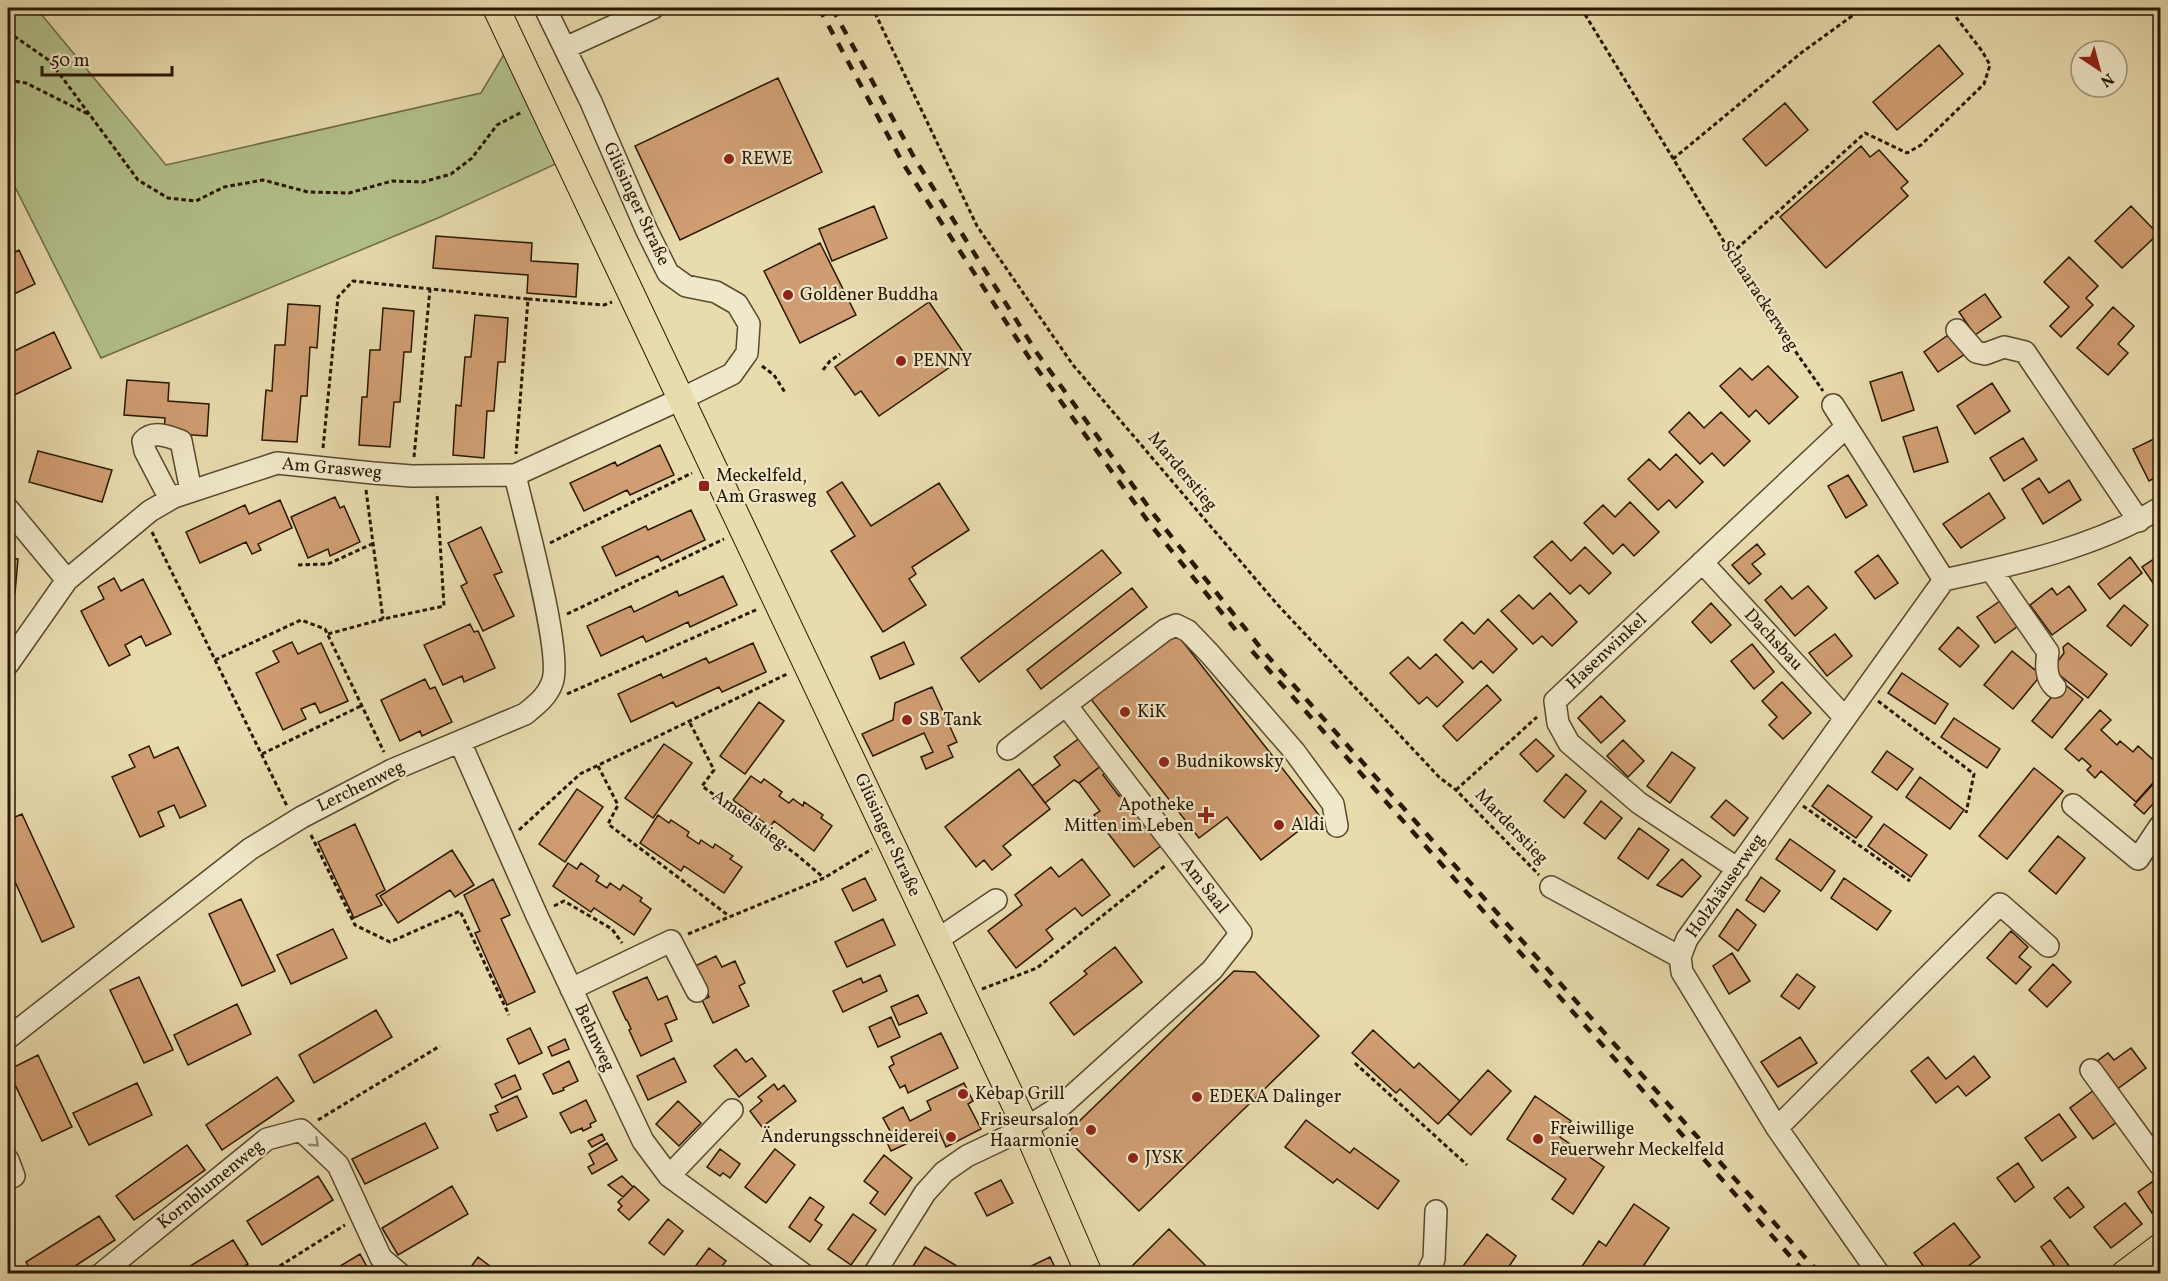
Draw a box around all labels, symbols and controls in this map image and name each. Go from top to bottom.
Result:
scale bar [42,39,172,77]
north arrow [2069,39,2129,99]
text: 50 m [51,49,90,74]
text: N [2095,67,2118,92]
street label: Glüsinger Straße [596,138,676,270]
place label: REWE [741,147,793,172]
marker: REWE [722,152,736,166]
street label: Schaarackerweg [1714,236,1804,356]
place label: Goldener Buddha [800,283,938,308]
marker: Goldener Buddha [781,288,795,302]
place label: PENNY [913,349,972,374]
marker: PENNY [894,354,908,368]
street label: Marderstieg [1141,427,1223,517]
street label: Am Grasweg [281,452,383,486]
place label: Meckelfeld, Am Grasweg [716,464,817,510]
marker: Meckelfeld, Am Grasweg [697,479,711,493]
street label: Dachsbau [1738,603,1808,677]
street label: Hasenwinkel [1561,608,1653,696]
place label: KiK [1137,700,1167,725]
marker: KiK [1118,705,1132,719]
place label: SB Tank [919,708,982,733]
marker: SB Tank [900,713,914,727]
place label: Budnikowsky [1176,750,1284,775]
street label: Lerchenweg [313,755,409,819]
marker: Budnikowsky [1157,755,1171,769]
street label: Glüsinger Straße [847,769,927,901]
street label: Amselstieg [706,784,792,856]
street label: Marderstieg [1468,784,1554,870]
place label: Apotheke Mitten im Leben [1064,793,1194,839]
marker: Apotheke Mitten im Leben [1199,808,1213,822]
place label: Aldi [1291,813,1325,838]
marker: Aldi [1272,818,1286,832]
street label: Holzhäuserweg [1681,829,1771,943]
street label: Am Saal [1174,853,1234,919]
street label: Behnweg [567,1000,621,1076]
place label: Kebap Grill [975,1082,1065,1107]
place label: EDEKA Dalinger [1209,1085,1342,1110]
marker: Kebap Grill [956,1087,970,1101]
marker: EDEKA Dalinger [1190,1090,1204,1104]
place label: Friseursalon Haarmonie [980,1108,1079,1154]
place label: Freiwillige Feuerwehr Meckelfeld [1550,1117,1724,1163]
marker: Friseursalon Haarmonie [1084,1123,1098,1137]
place label: Änderungsschneiderei [761,1125,939,1150]
marker: Änderungsschneiderei [944,1130,958,1144]
marker: Freiwillige Feuerwehr Meckelfeld [1531,1132,1545,1146]
street label: Kornblumenweg [152,1134,270,1236]
one-way arrow [308,1136,319,1147]
place label: JYSK [1145,1146,1184,1171]
marker: JYSK [1126,1151,1140,1165]

